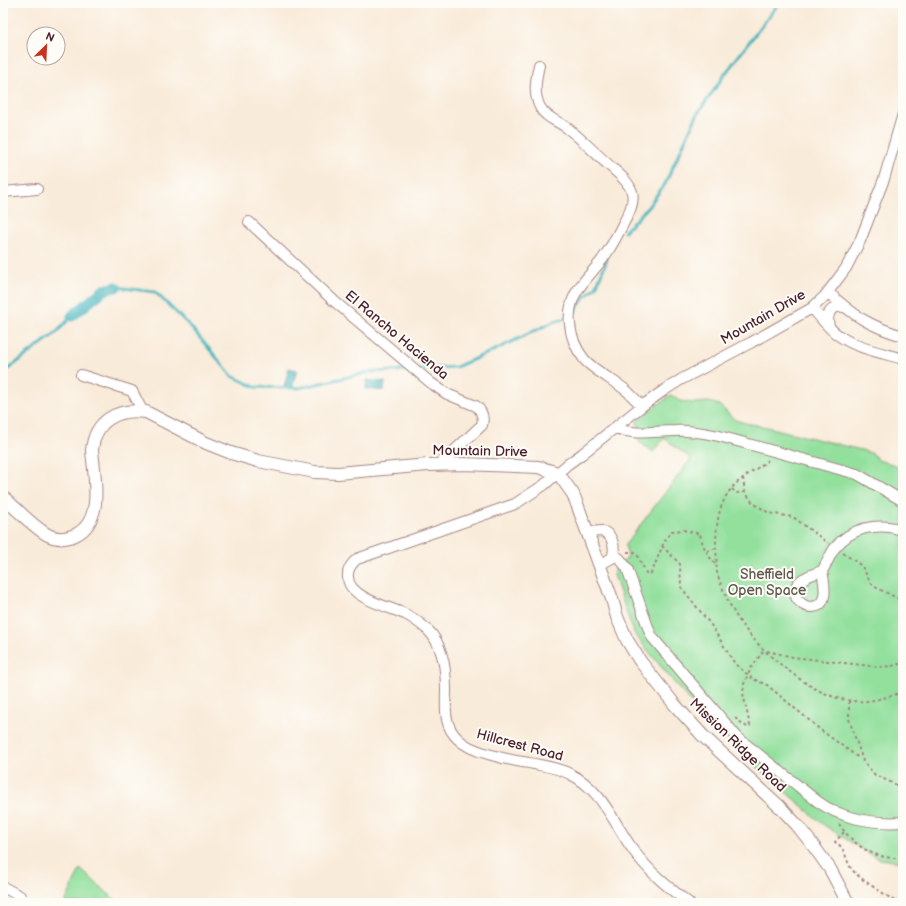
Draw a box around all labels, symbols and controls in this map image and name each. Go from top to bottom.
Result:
north arrow [26,26,66,66]
text: N [43,30,56,45]
street label: Mountain Drive [717,286,809,348]
street label: El Rancho Hacienda [342,287,452,383]
street label: Mountain Drive [432,442,528,460]
park label: Sheffield Open Space [728,566,806,599]
street label: Mission Ridge Road [686,695,790,795]
street label: Hillcrest Road [475,725,565,765]

